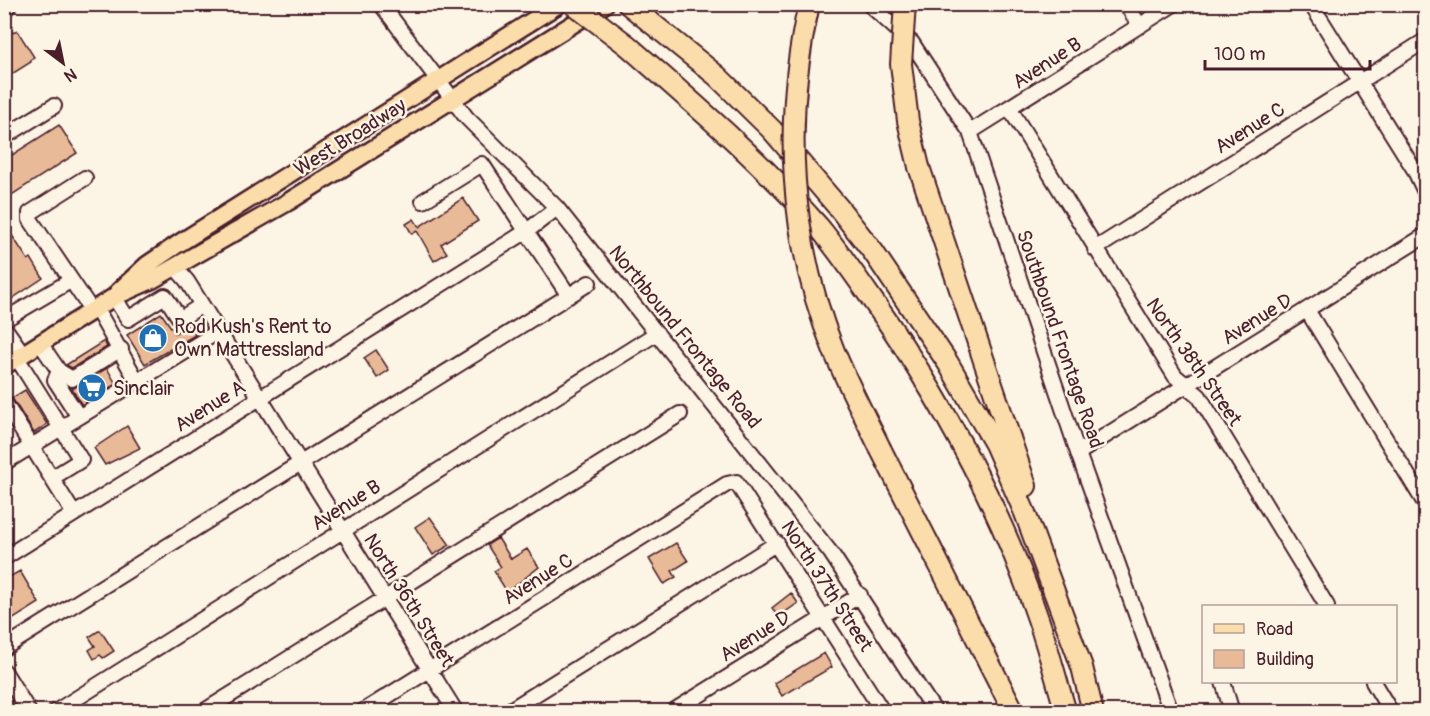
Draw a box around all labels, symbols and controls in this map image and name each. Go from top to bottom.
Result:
street label: Avenue B [1008,32,1086,94]
north arrow [33,33,93,93]
scale bar [1205,33,1370,71]
text: 100 m [1214,43,1266,66]
text: N [60,64,80,86]
street label: West Broadway [289,92,411,181]
street label: Avenue C [1210,97,1290,159]
street label: Southbound Frontage Road [1011,226,1109,452]
street label: Northbound Frontage Road [603,240,767,434]
street label: Avenue D [1217,288,1297,350]
street label: North 38th Street [1141,293,1248,432]
place label: Rod Kush's Rent to Own Mattressland [174,314,332,362]
shop icon: Rod Kush's Rent to Own Mattressland [137,322,169,354]
supermarket icon: Sinclair [76,372,108,404]
street label: Avenue A [170,375,250,437]
place label: Sinclair [113,376,174,401]
street label: Avenue B [307,474,385,536]
street label: North 37th Street [775,516,879,657]
street label: North 36th Street [358,529,460,672]
street label: Avenue C [498,548,578,610]
street label: Avenue D [715,605,795,667]
legend [1202,605,1397,683]
text: Road [1256,618,1293,641]
text: Building [1256,648,1314,671]

